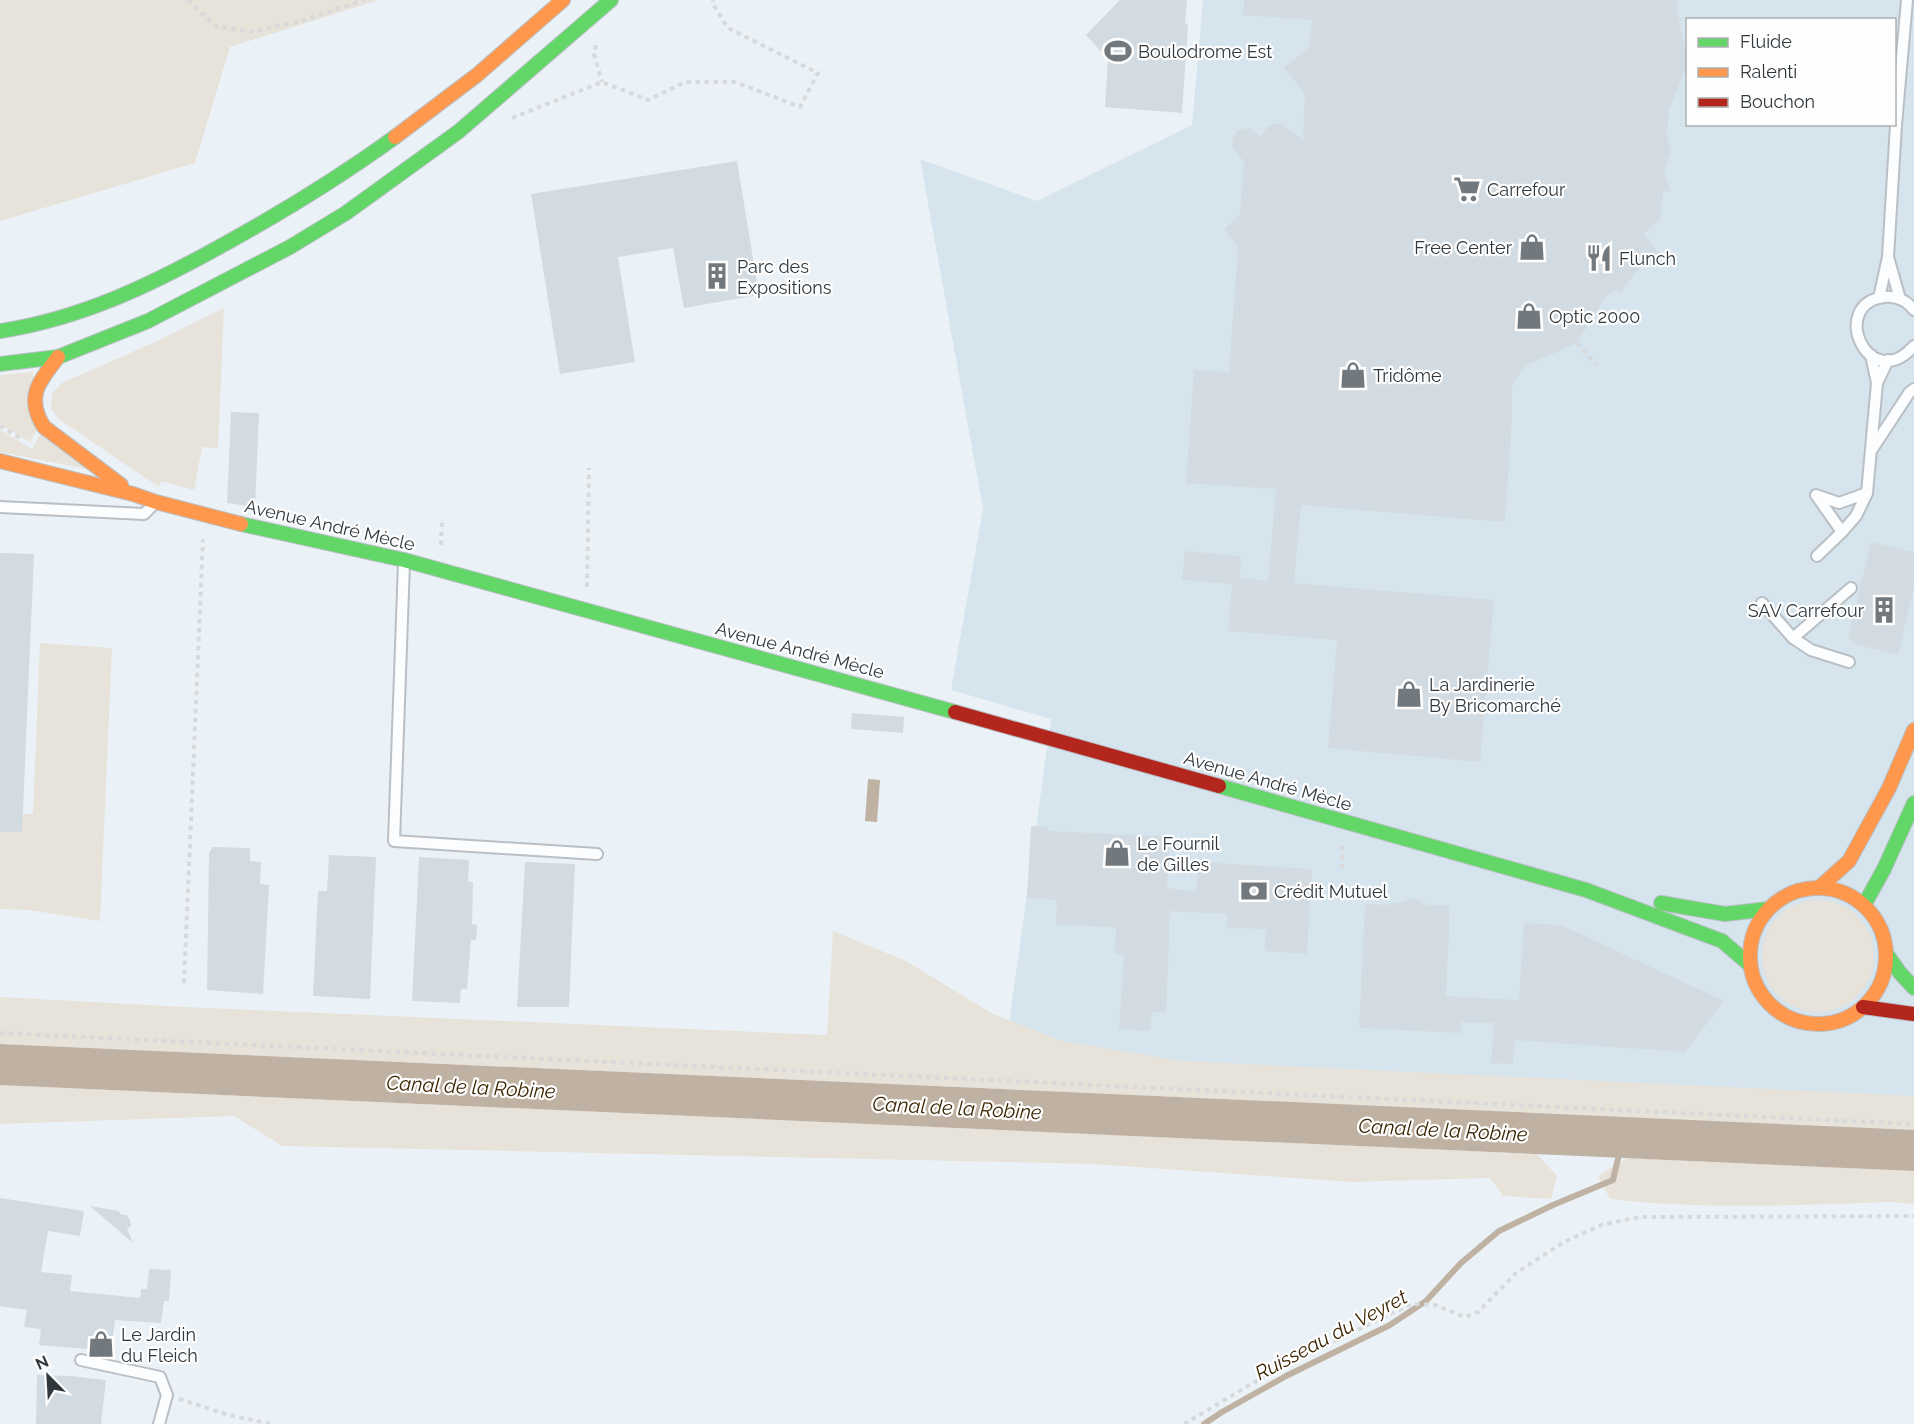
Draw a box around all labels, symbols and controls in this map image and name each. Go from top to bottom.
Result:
legend [1686,18,1896,126]
text: Fluide [1740,31,1792,52]
sports icon: Boulodrome Est [1103,36,1133,66]
place label: Boulodrome Est [1138,41,1272,62]
text: Ralenti [1740,61,1797,82]
text: Bouchon [1740,91,1815,112]
supermarket icon: Carrefour [1452,174,1482,204]
place label: Carrefour [1487,179,1566,200]
shop icon: Free Center [1517,232,1547,262]
place label: Free Center [1414,237,1513,258]
restaurant icon: Flunch [1584,243,1614,273]
place label: Flunch [1619,248,1676,269]
place label: Parc des Expositions [737,256,832,298]
building icon: Parc des Expositions [702,261,732,291]
shop icon: Optic 2000 [1514,301,1544,331]
place label: Optic 2000 [1549,306,1640,327]
shop icon: Tridôme [1338,360,1368,390]
place label: Tridôme [1373,365,1442,386]
street label: Avenue André Mècle [243,495,417,555]
building icon: SAV Carrefour [1869,595,1899,625]
place label: SAV Carrefour [1748,600,1865,621]
street label: Avenue André Mècle [713,617,887,683]
place label: La Jardinerie By Bricomarché [1429,674,1561,716]
shop icon: La Jardinerie By Bricomarché [1394,679,1424,709]
street label: Avenue André Mècle [1182,747,1355,815]
place label: Le Fournil de Gilles [1137,833,1220,875]
shop icon: Le Fournil de Gilles [1102,838,1132,868]
bank icon: Crédit Mutuel [1239,876,1269,906]
place label: Crédit Mutuel [1274,881,1387,902]
water label: Canal de la Robine [386,1071,557,1103]
water label: Canal de la Robine [872,1092,1043,1124]
water label: Canal de la Robine [1358,1114,1529,1146]
water label: Ruisseau du Veyret [1251,1284,1412,1385]
place label: Le Jardin du Fleich [121,1324,198,1366]
shop icon: Le Jardin du Fleich [86,1329,116,1359]
north arrow [18,1346,78,1406]
text: N [33,1352,52,1374]

